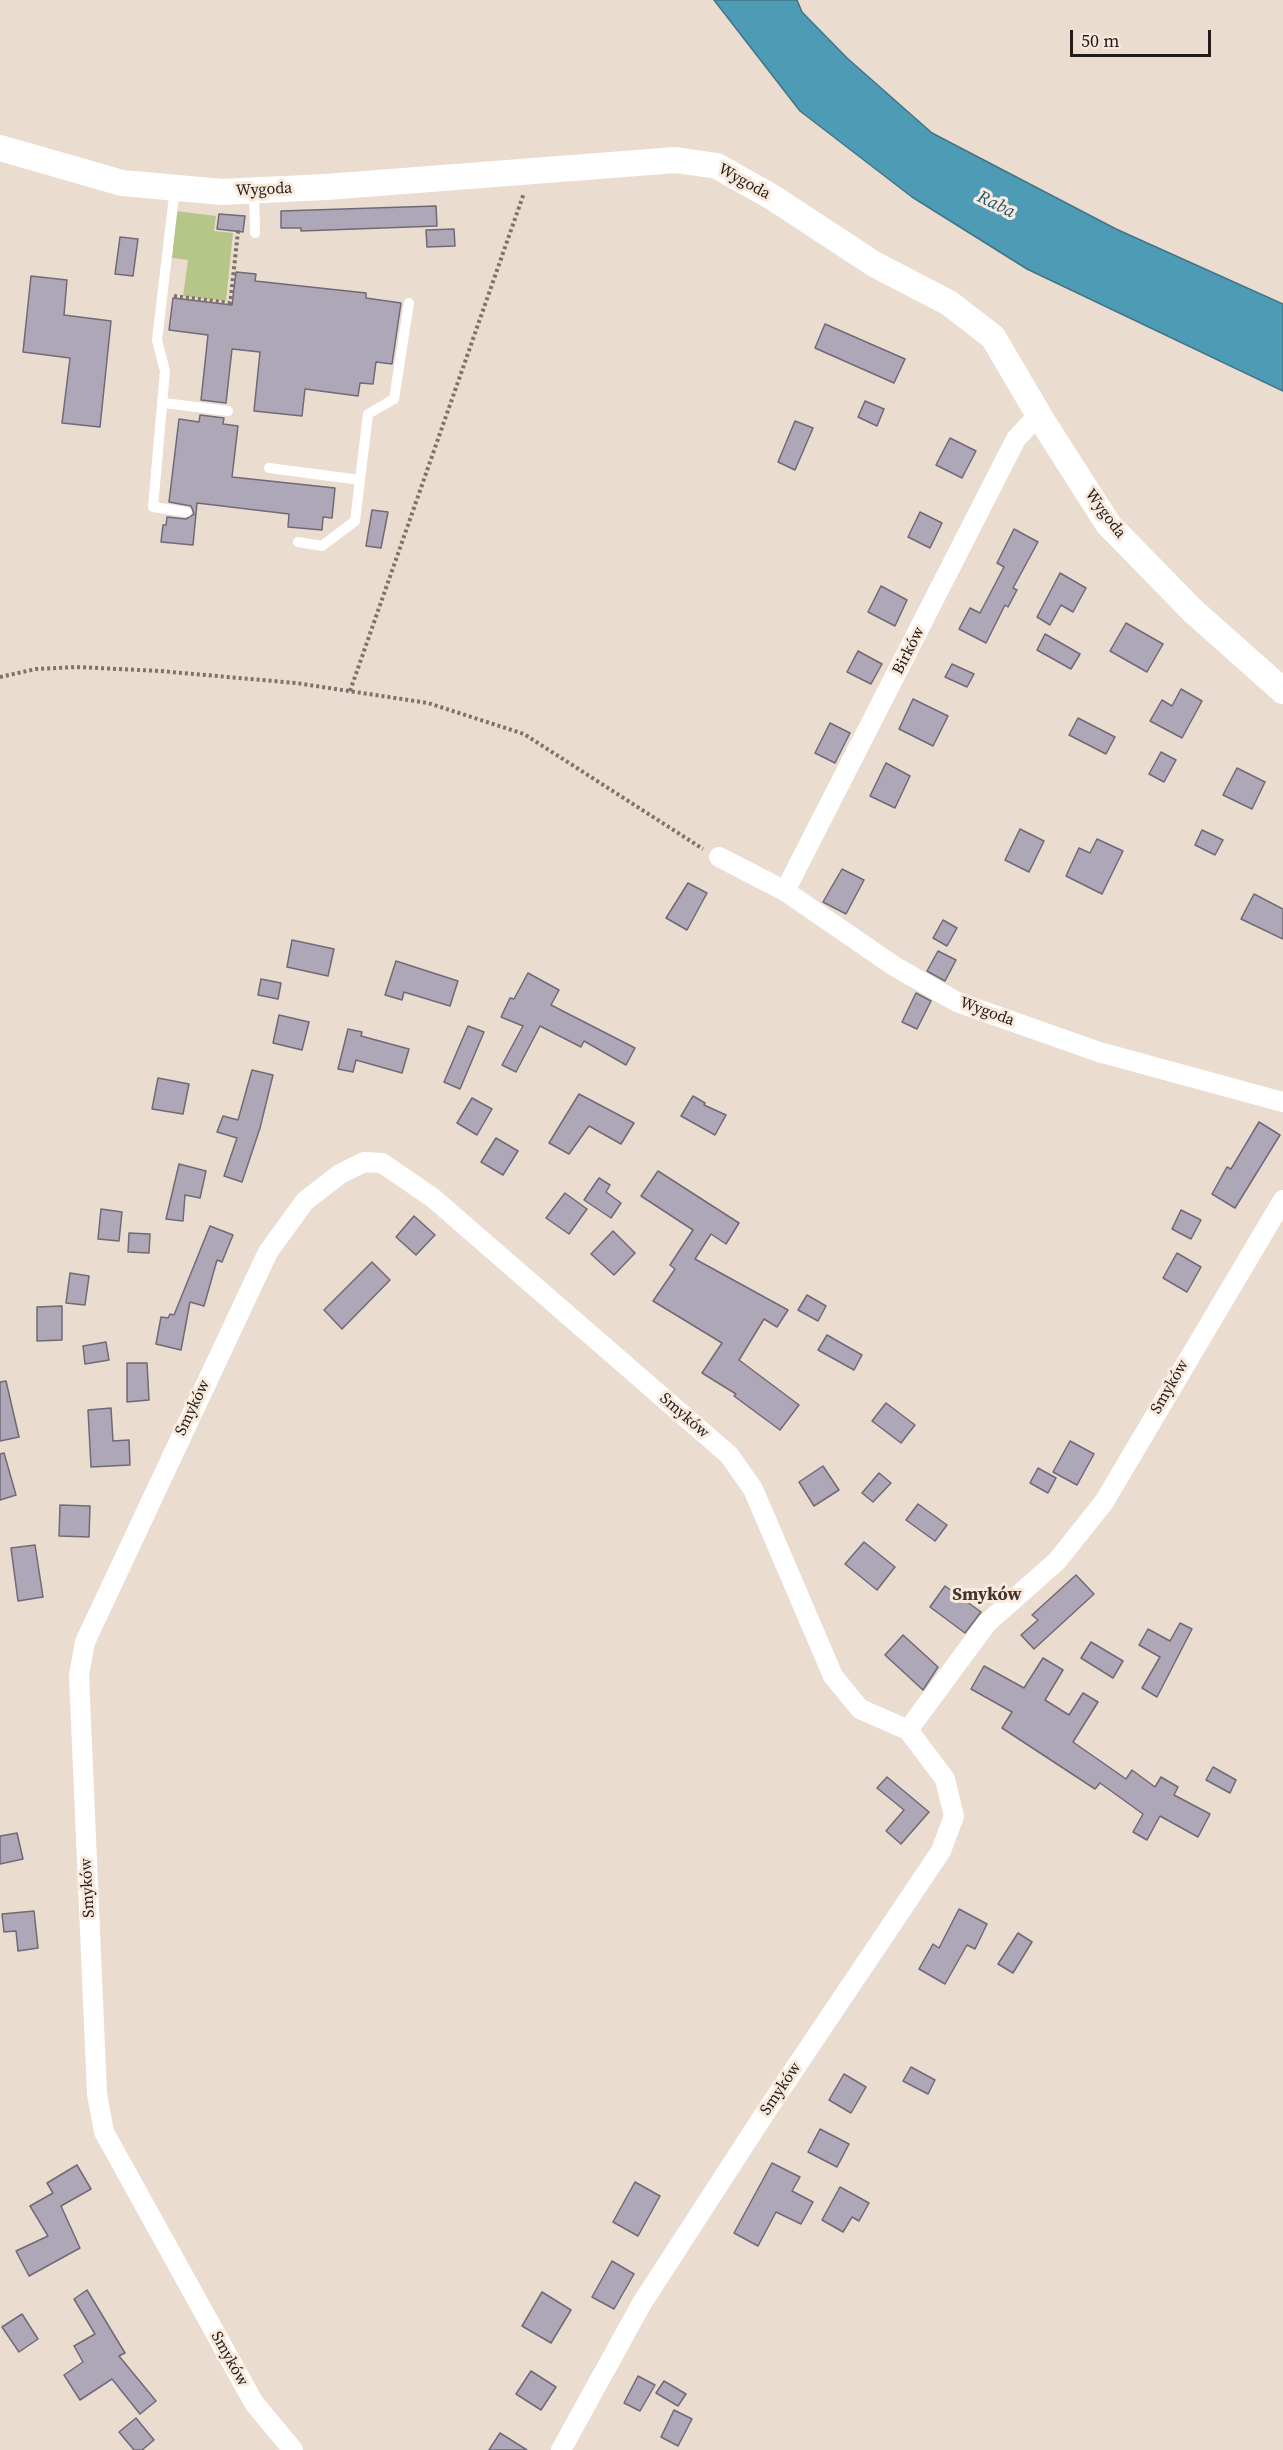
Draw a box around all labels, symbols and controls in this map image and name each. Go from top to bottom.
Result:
scale bar [1073,18,1214,56]
text: 50 m [1081,28,1119,53]
street label: Wygoda [715,160,773,204]
street label: Wygoda [235,179,293,201]
water label: Raba [974,187,1018,223]
street label: Wygoda [1080,486,1130,542]
street label: Birków [889,624,929,678]
street label: Wygoda [957,993,1017,1031]
street label: Smyków [1147,1356,1193,1418]
street label: Smyków [171,1377,215,1439]
street label: Smyków [655,1389,713,1443]
district label: Smyków [952,1584,1022,1606]
street label: Smyków [77,1858,99,1918]
street label: Smyków [756,2059,806,2119]
street label: Smyków [206,2328,252,2390]

